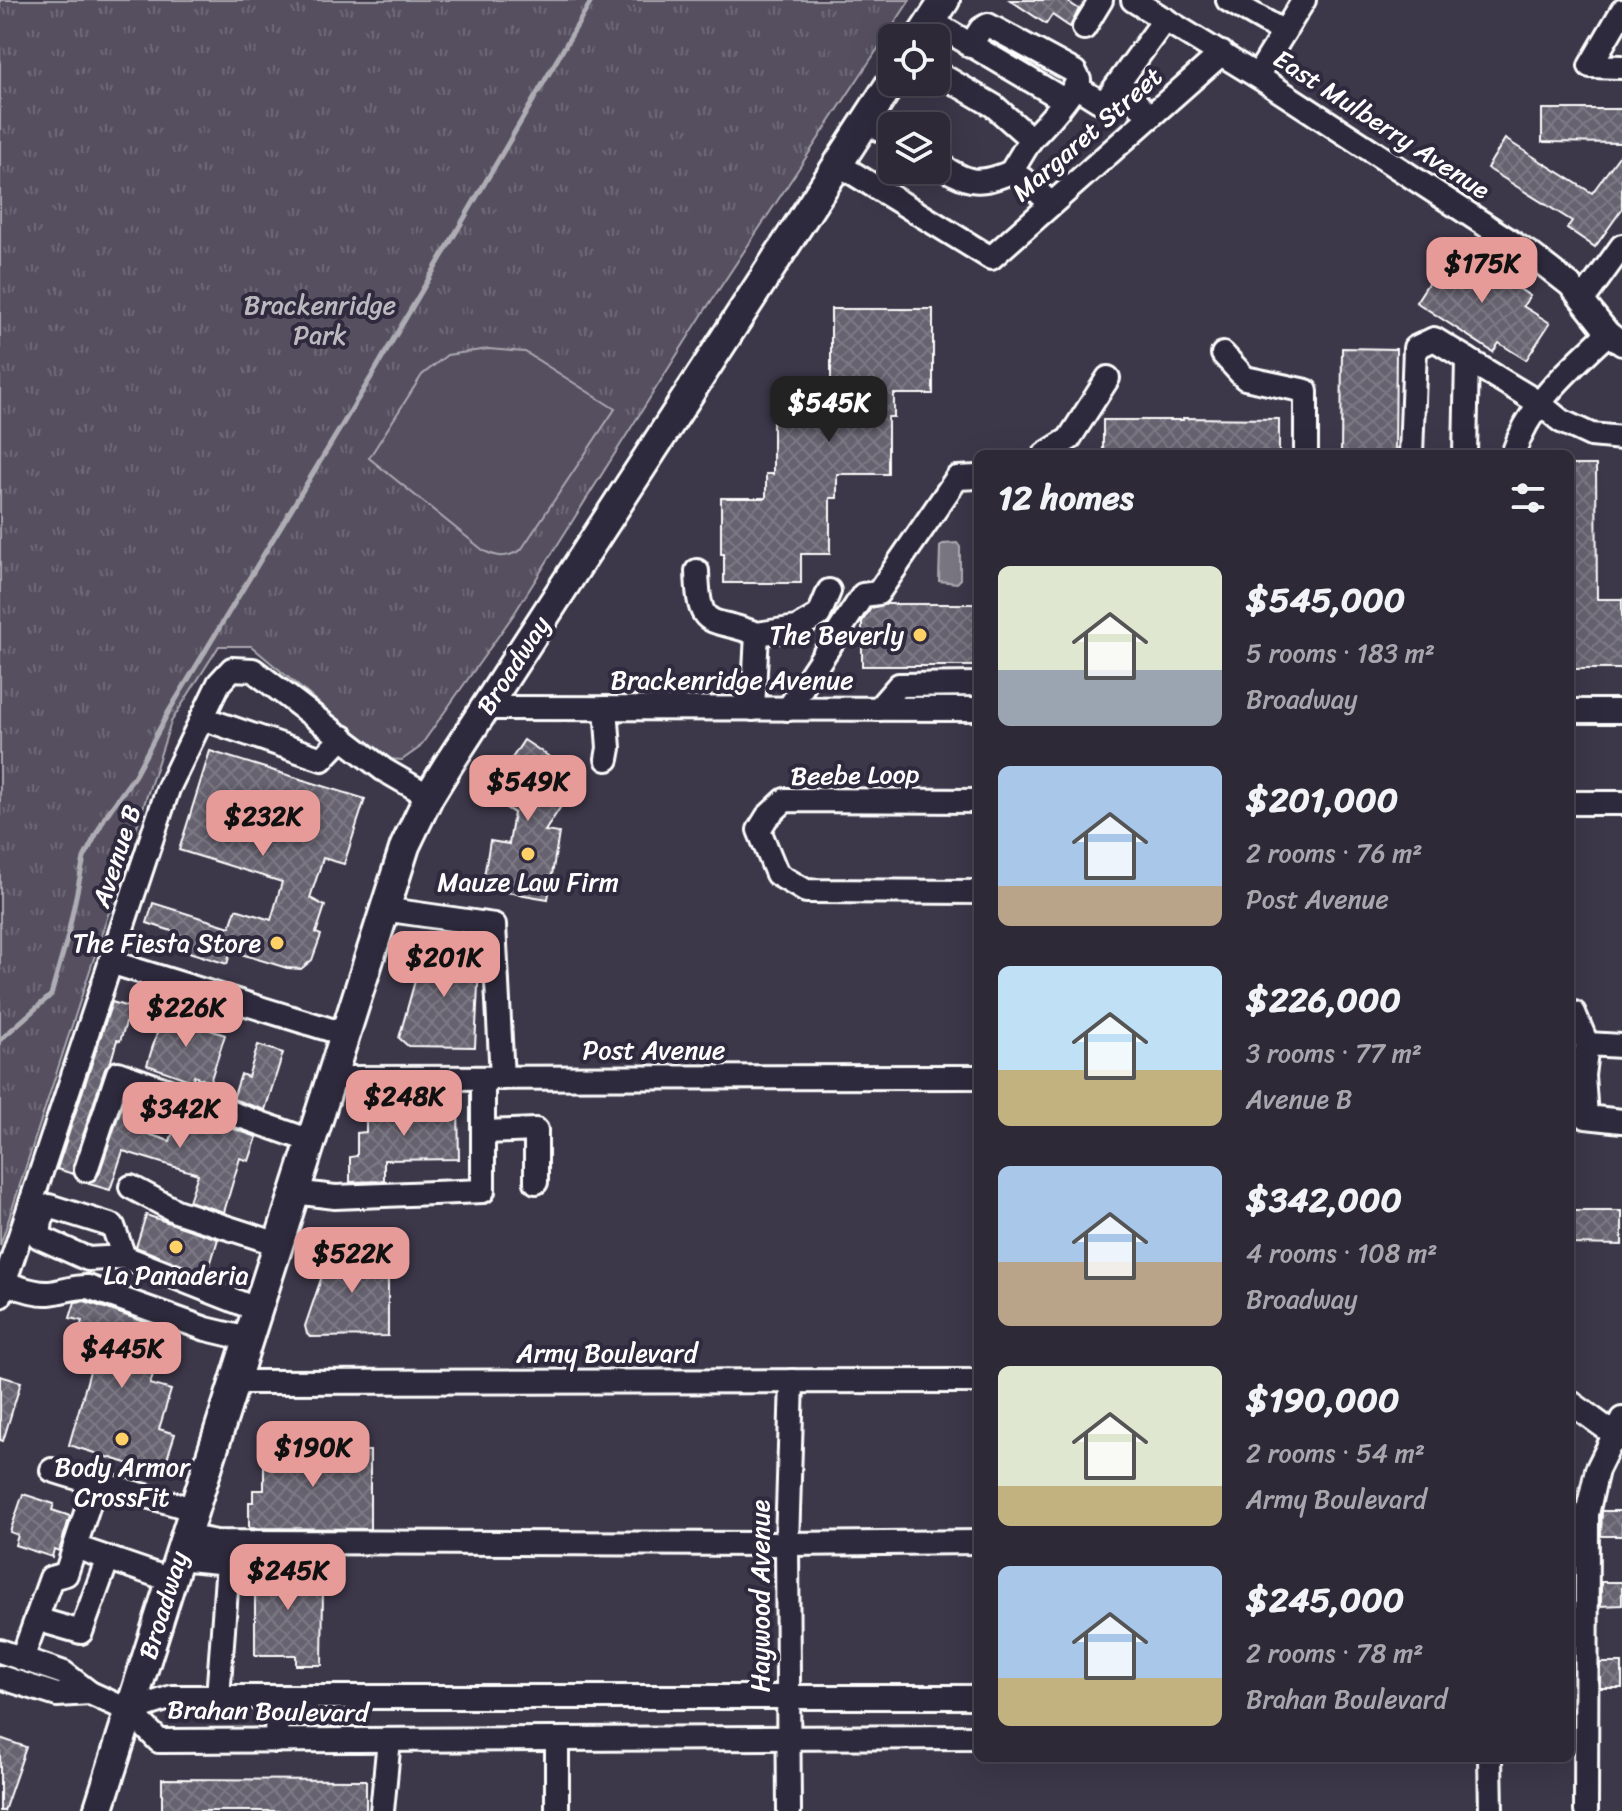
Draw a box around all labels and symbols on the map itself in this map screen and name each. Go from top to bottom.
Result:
street label: East Mulberry Avenue [1264,36,1500,212]
street label: Margaret Street [1001,55,1173,213]
pin: $175K [1426,237,1538,305]
park label: Brackenridge Park [244,282,396,358]
pin: $545K [773,376,885,444]
street label: Broadway [463,605,563,724]
place label: The Beverly [770,612,905,658]
marker: The Beverly [911,626,929,644]
street label: Brackenridge Avenue [611,657,854,703]
street label: Beebe Loop [790,751,920,799]
pin: $549K [472,755,584,823]
pin: $232K [207,790,319,858]
street label: Avenue B [77,798,154,915]
marker: Mauze Law Firm [519,845,537,863]
place label: Mauze Law Firm [437,859,619,905]
place label: The Fiesta Store [73,920,261,966]
pin: $201K [388,931,500,999]
marker: The Fiesta Store [268,934,286,952]
pin: $226K [130,981,242,1049]
street label: Post Avenue [583,1027,725,1073]
pin: $248K [348,1070,460,1138]
pin: $342K [124,1082,236,1150]
pin: $522K [296,1227,408,1295]
marker: La Panaderia [167,1238,185,1256]
place label: La Panaderia [103,1252,249,1298]
pin: $445K [66,1322,178,1390]
street label: Army Boulevard [516,1330,700,1376]
pin: $190K [257,1421,369,1489]
marker: Body Armor CrossFit [113,1430,131,1448]
place label: Body Armor CrossFit [54,1444,191,1520]
street label: Haywood Avenue [737,1499,783,1692]
street label: Broadway [125,1544,201,1665]
pin: $245K [232,1544,344,1612]
street label: Brahan Boulevard [167,1686,371,1736]

